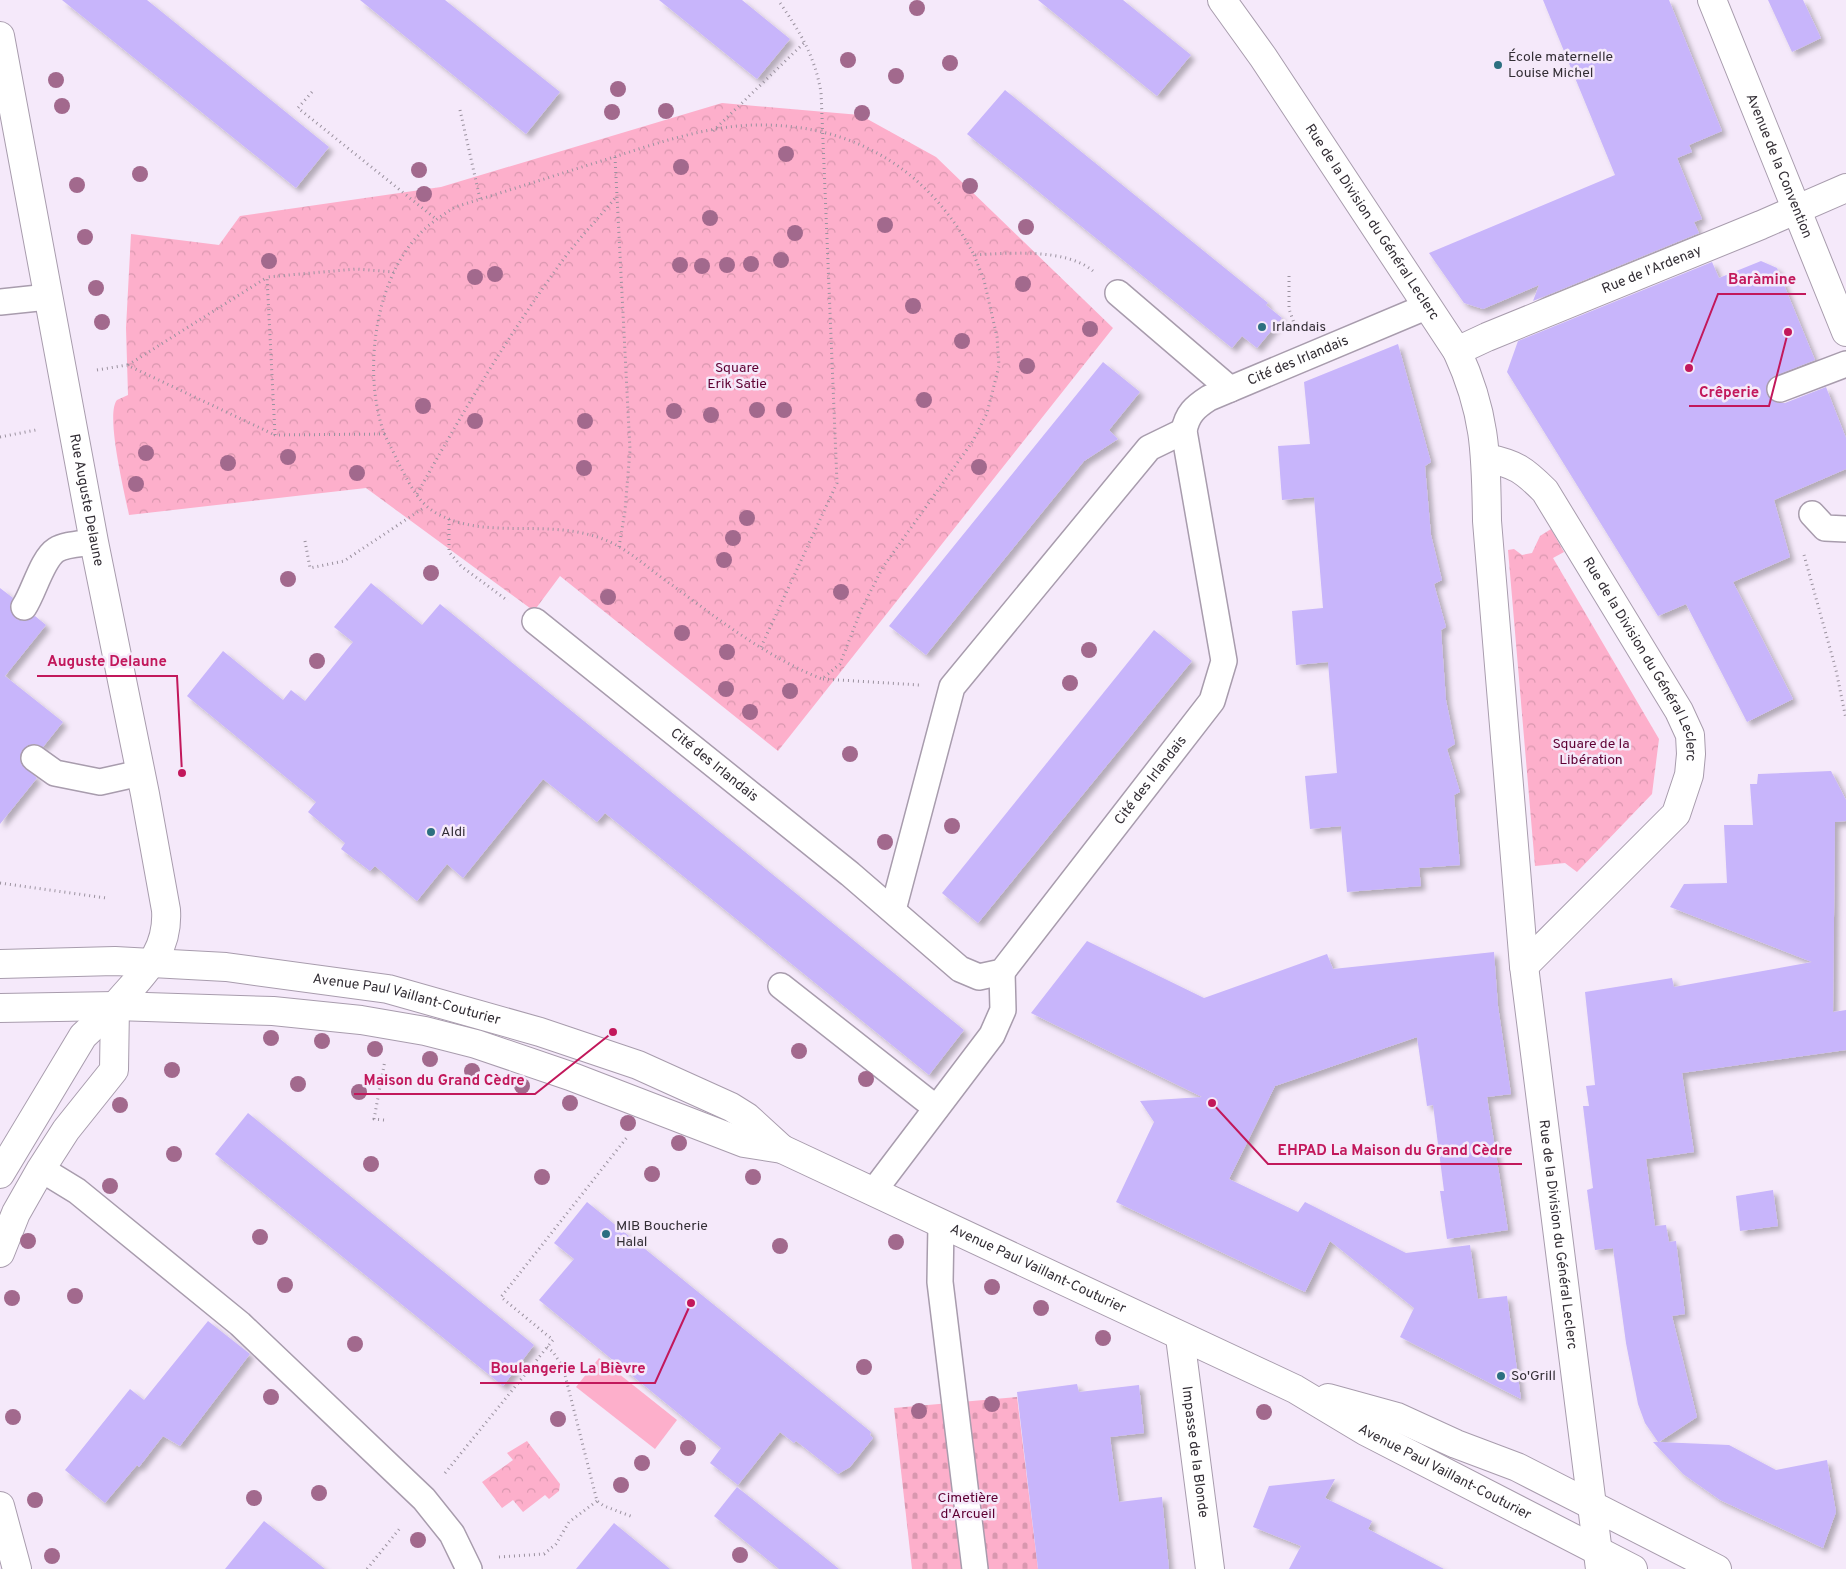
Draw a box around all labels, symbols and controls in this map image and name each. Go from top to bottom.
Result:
place label: École maternelle Louise Michel [1508,48,1613,82]
marker: École maternelle Louise Michel [1492,59,1504,71]
street label: Avenue de la Convention [1742,91,1816,241]
street label: Rue de la Division du Général Leclerc [1301,121,1443,323]
street label: Rue de l'Ardenay [1599,242,1704,298]
callout: Baràmine [1718,264,1806,294]
text: Baràmine [1728,271,1796,290]
place label: Irlandais [1272,319,1326,336]
marker: Irlandais [1256,321,1268,333]
street label: Cité des Irlandais [1245,332,1351,389]
park label: Square Erik Satie [707,360,767,393]
callout: Crêperie [1689,376,1769,406]
text: Crêperie [1699,384,1759,403]
street label: Rue Auguste Delaune [66,432,107,568]
street label: Rue de la Division du Général Leclerc [1579,554,1700,762]
callout: Auguste Delaune [37,646,177,676]
text: Auguste Delaune [47,653,167,672]
street label: Cité des Irlandais [667,725,762,805]
street label: Cité des Irlandais [1111,733,1190,828]
park label: Square de la Libération [1552,736,1630,769]
place label: Aldi [441,824,466,841]
marker: Aldi [425,826,437,838]
street label: Avenue Paul Vaillant-Couturier [312,970,503,1029]
callout: Maison du Grand Cèdre [354,1064,535,1094]
text: Maison du Grand Cèdre [363,1072,525,1091]
street label: Rue de la Division du Général Leclerc [1535,1119,1581,1350]
callout: EHPAD La Maison du Grand Cèdre [1268,1134,1522,1164]
text: EHPAD La Maison du Grand Cèdre [1278,1142,1512,1161]
place label: MIB Boucherie Halal [616,1218,708,1251]
street label: Avenue Paul Vaillant-Couturier [947,1220,1129,1317]
marker: MIB Boucherie Halal [600,1228,612,1240]
callout: Boulangerie La Bièvre [480,1353,655,1383]
text: Boulangerie La Bièvre [490,1360,646,1379]
place label: So'Grill [1511,1368,1556,1385]
marker: So'Grill [1495,1370,1507,1382]
street label: Impasse de la Blonde [1178,1385,1212,1519]
street label: Avenue Paul Vaillant-Couturier [1355,1420,1535,1524]
park label: Cimetière d'Arcueil [938,1490,998,1523]

